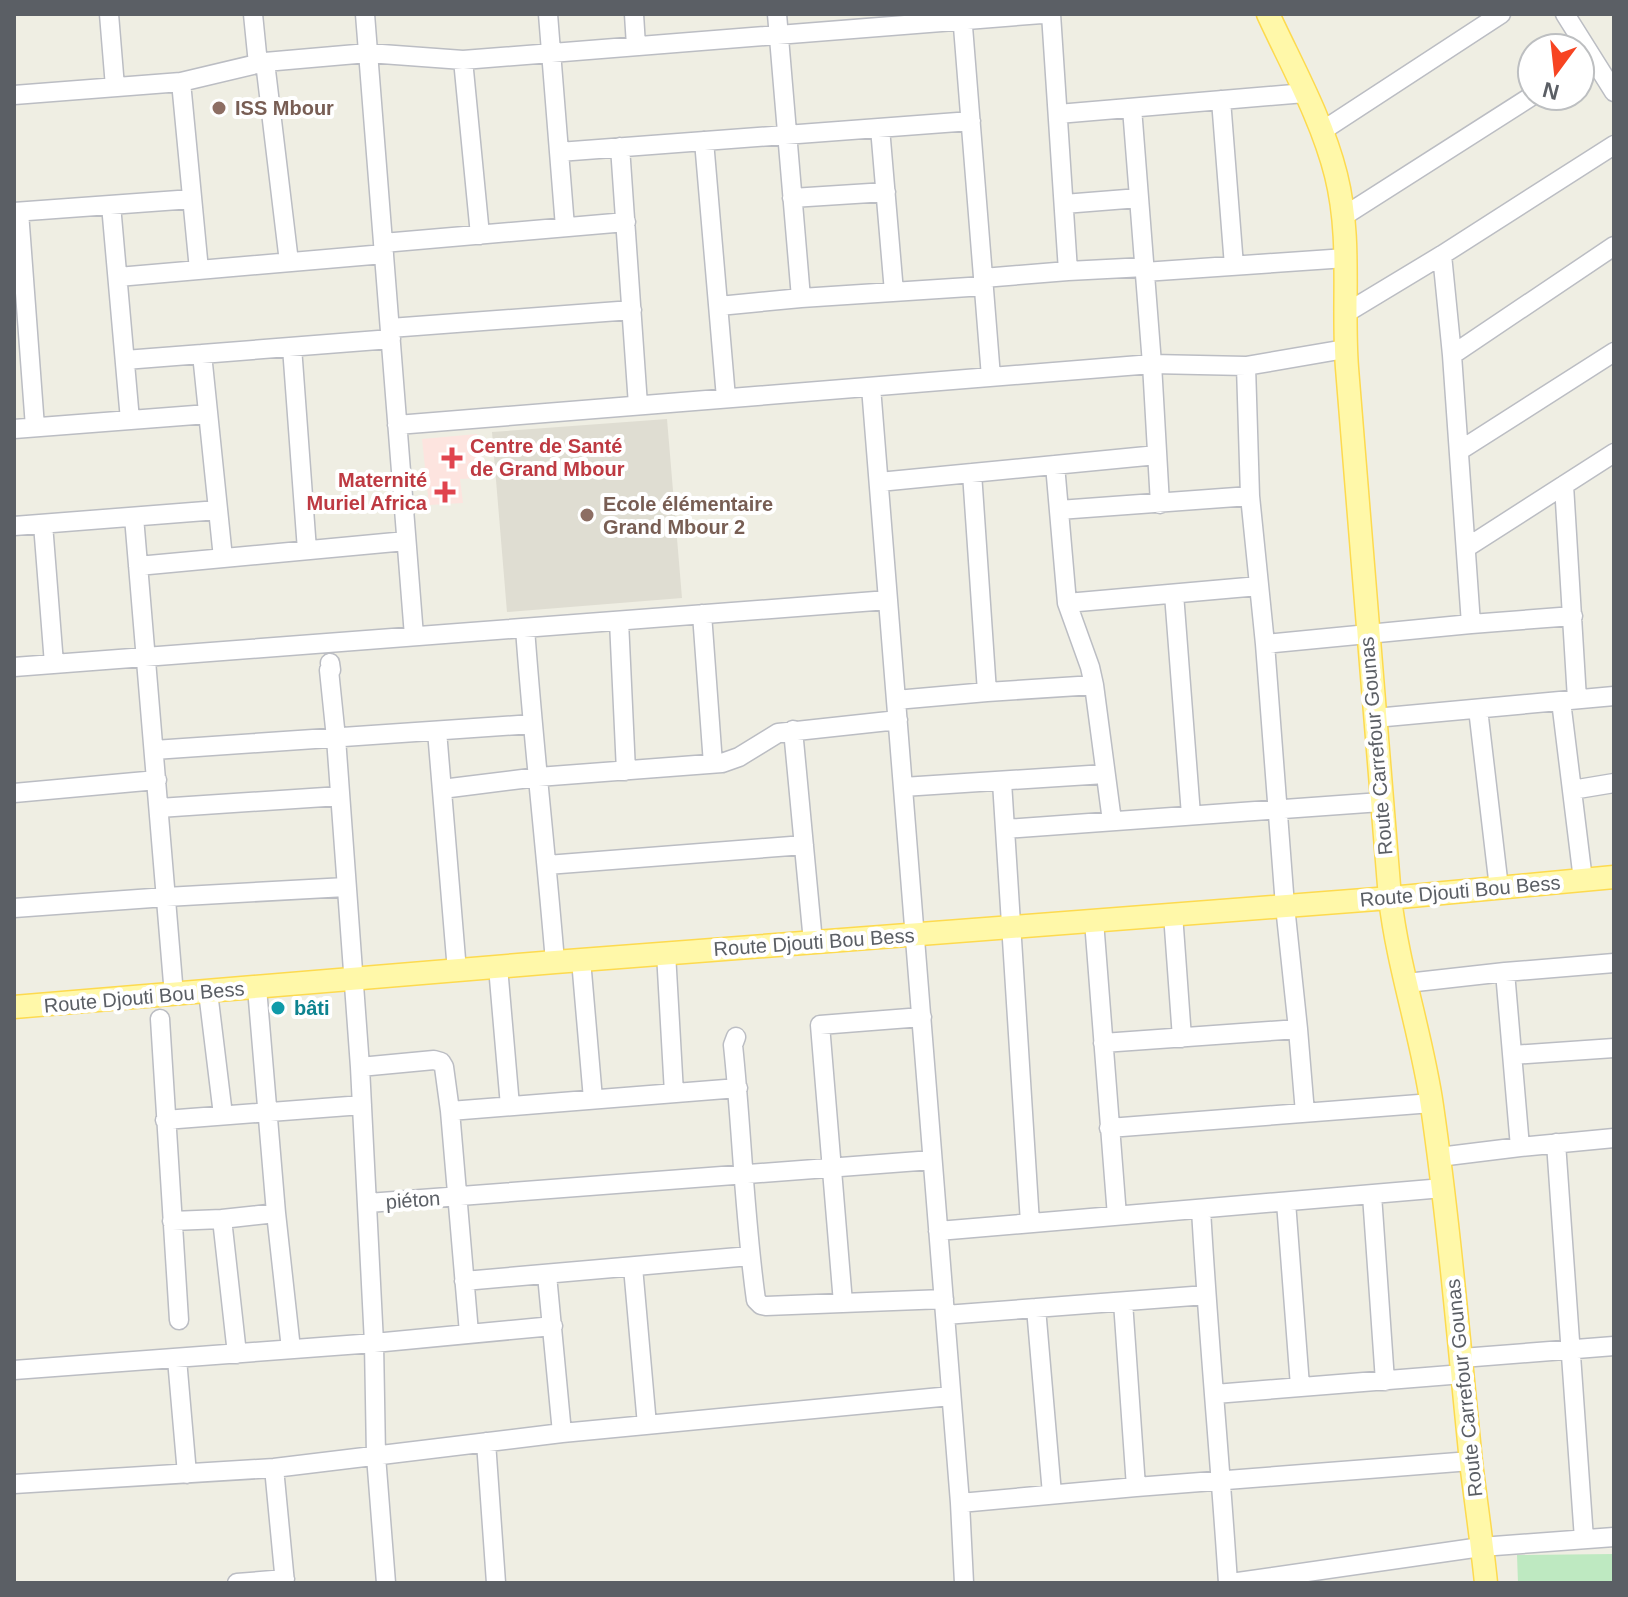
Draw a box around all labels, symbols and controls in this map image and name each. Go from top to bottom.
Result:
north arrow [1516,32,1596,112]
text: N [1540,77,1562,105]
place label: ISS Mbour [235,97,334,119]
marker: ISS Mbour [210,99,228,117]
place label: Centre de Santé de Grand Mbour [470,435,625,480]
marker: Centre de Santé de Grand Mbour [441,447,463,469]
place label: Maternité Muriel Africa [307,469,428,514]
marker: Maternité Muriel Africa [434,481,456,503]
place label: Ecole élémentaire Grand Mbour 2 [603,493,773,538]
marker: Ecole élémentaire Grand Mbour 2 [578,506,596,524]
street label: Route Carrefour Gounas [1355,636,1397,856]
street label: Route Djouti Bou Bess [1359,871,1561,911]
street label: Route Djouti Bou Bess [713,924,915,960]
street label: Route Djouti Bou Bess [43,977,245,1017]
place label: bâti [294,997,330,1019]
marker: bâti [269,999,287,1017]
street label: piéton [385,1187,441,1213]
street label: Route Carrefour Gounas [1442,1278,1486,1498]

